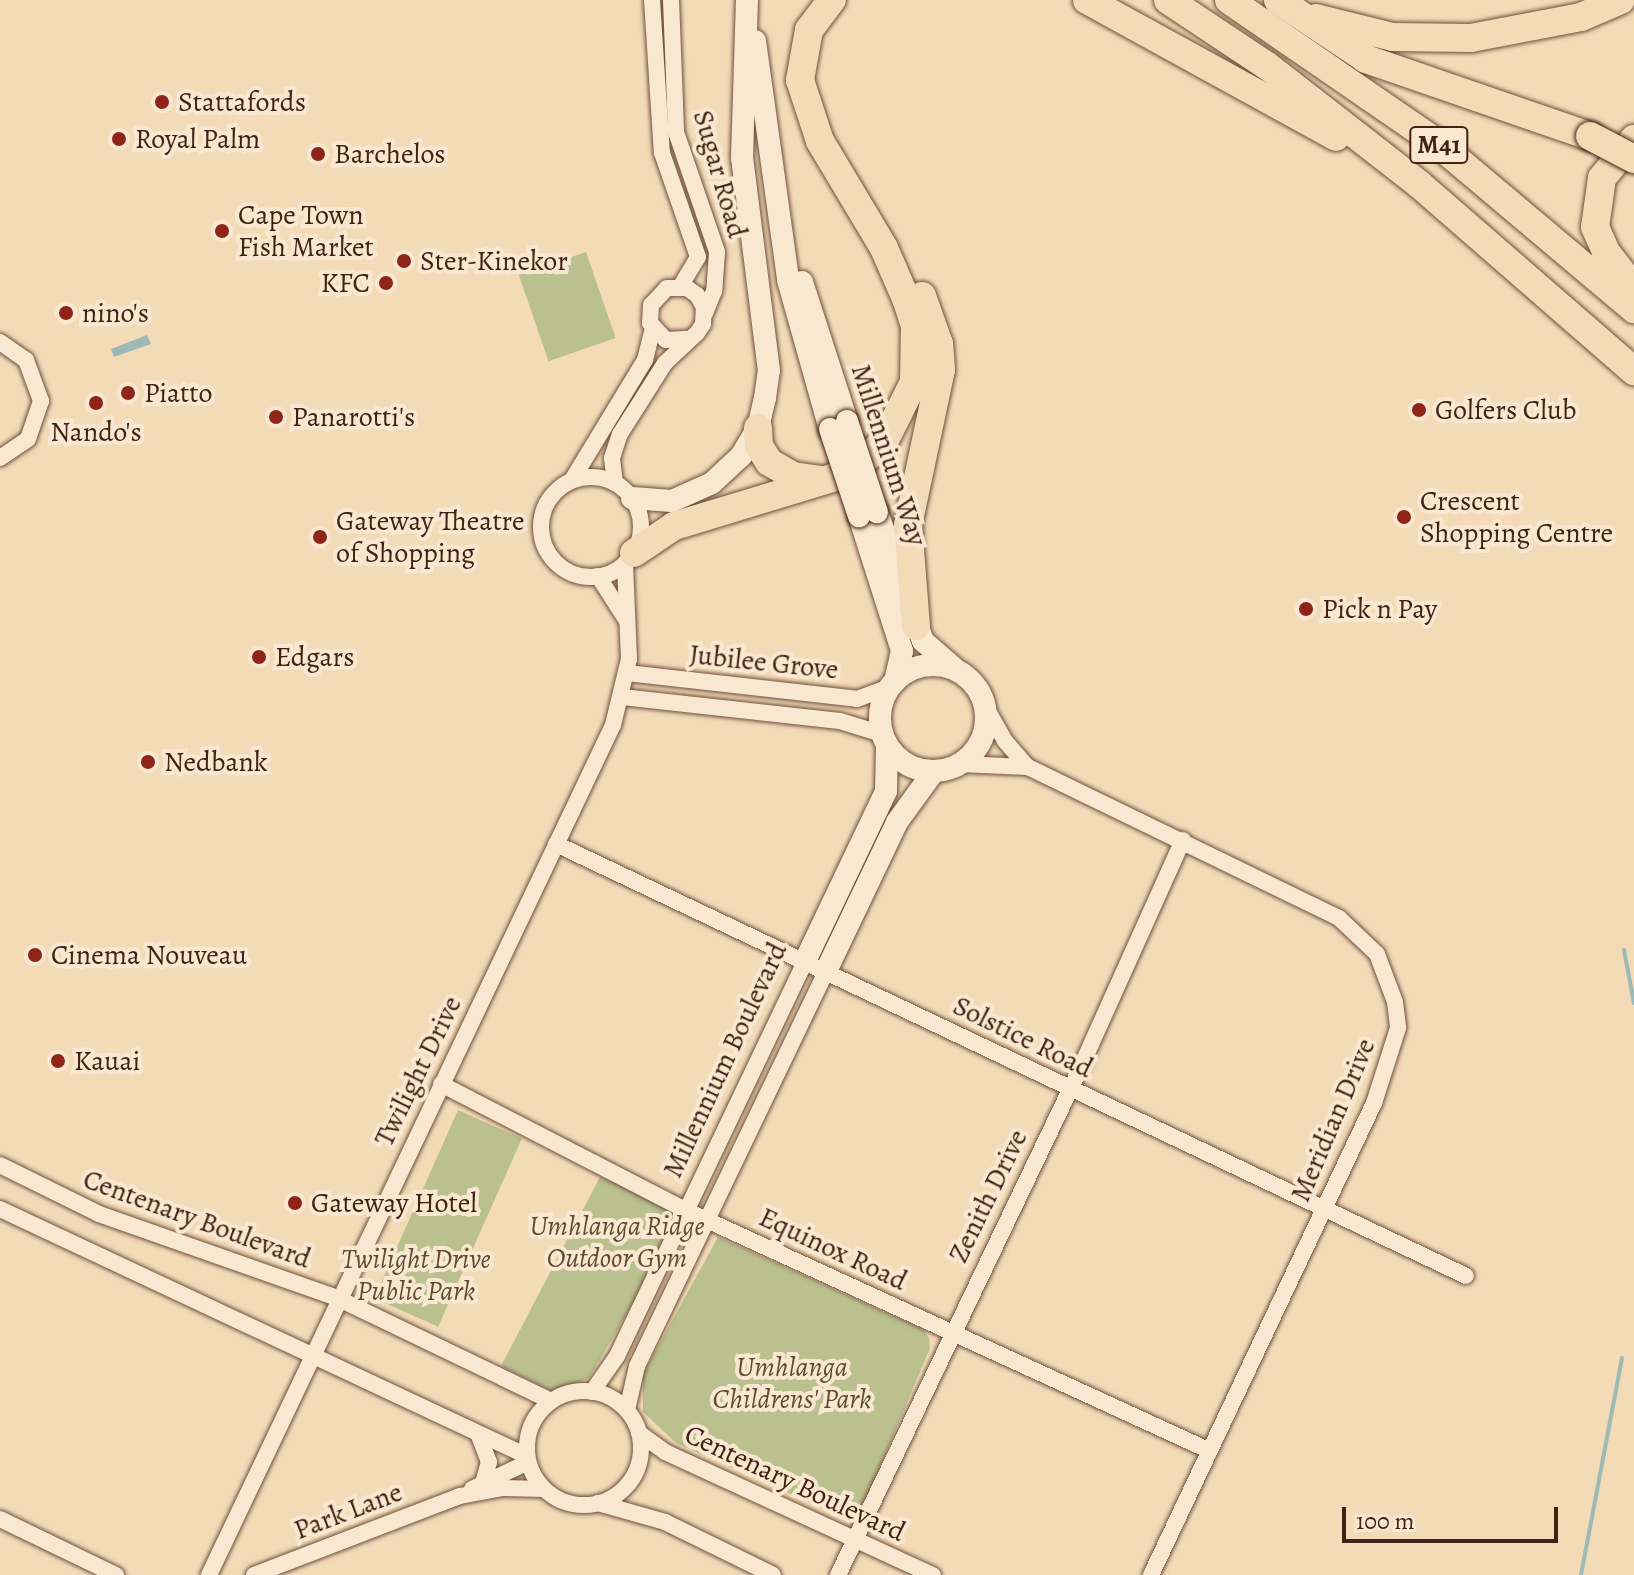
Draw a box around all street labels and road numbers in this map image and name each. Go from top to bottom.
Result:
street label: Sugar Road [686,106,754,242]
road number: M41 [1409,123,1469,167]
street label: Millennium Way [844,360,934,550]
street label: Jubilee Grove [688,637,840,687]
street label: Millennium Boulevard [656,937,794,1183]
street label: Solstice Road [948,989,1098,1085]
street label: Twilight Drive [367,990,469,1152]
street label: Meridian Drive [1284,1033,1382,1207]
street label: Zenith Drive [941,1124,1035,1268]
street label: Centenary Boulevard [79,1162,315,1276]
street label: Equinox Road [754,1200,912,1298]
street label: Centenary Boulevard [679,1417,911,1549]
street label: Park Lane [289,1475,407,1547]

